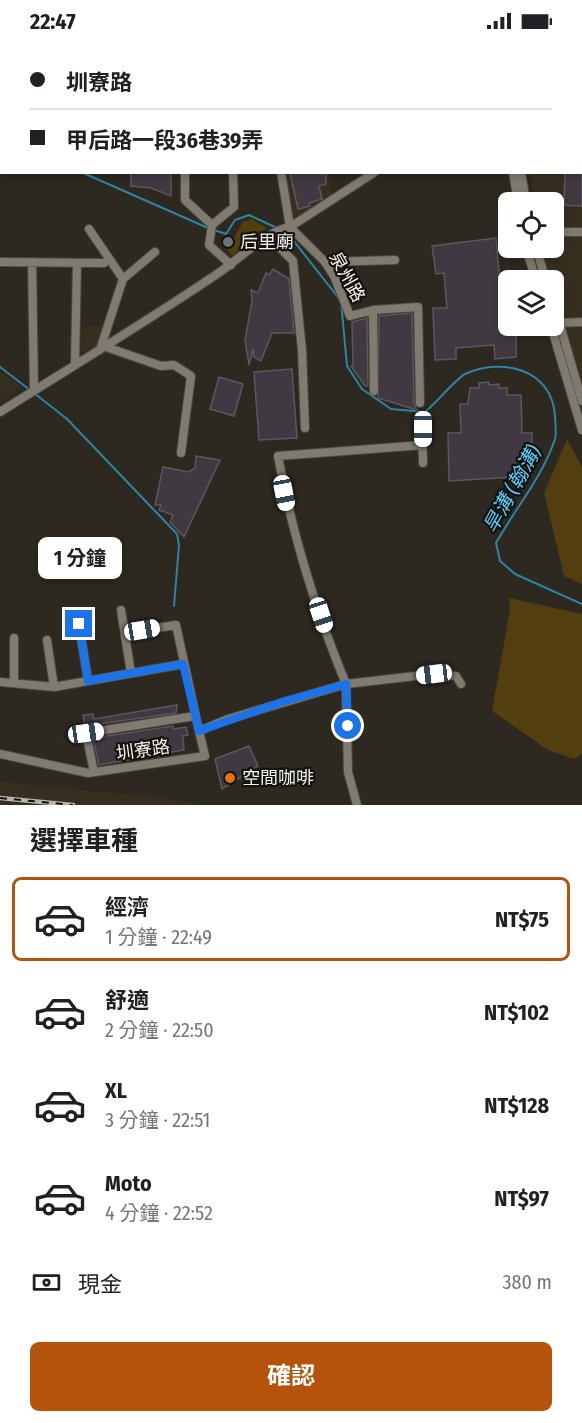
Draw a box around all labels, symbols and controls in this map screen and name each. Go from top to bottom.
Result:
text: 22:47 [30,8,76,35]
text: 圳寮路 [66,69,132,96]
text: 甲后路一段36巷39弄 [66,127,264,154]
map controls [498,192,564,336]
button: locate [498,192,564,258]
place label: 后里廟 [240,231,294,253]
marker: 后里廟 [221,235,235,249]
street label: 泉州路 [324,248,370,306]
button: layers [498,270,564,336]
car [414,411,432,447]
water label: 旱溝 (翰溝) [478,441,546,537]
car [272,474,296,512]
callout: 1 分鐘 [37,537,121,579]
text: 1 分鐘 [54,546,106,570]
car [307,595,335,635]
route end [65,610,92,637]
car [123,618,161,642]
car [415,663,453,685]
route start [334,712,361,739]
car [67,722,105,744]
street label: 圳寮路 [115,735,171,765]
place label: 空間咖啡 [242,767,314,789]
marker: 空間咖啡 [223,771,237,785]
text: 選擇車種 [30,825,138,857]
icon: car [33,892,87,946]
text: 經濟 [105,894,149,921]
text: NT$75 [495,906,549,933]
text: 1 分鐘 · 22:49 [105,925,212,949]
icon: car [33,985,87,1039]
text: 舒適 [105,987,149,1014]
text: NT$102 [484,999,549,1026]
text: 2 分鐘 · 22:50 [105,1018,214,1042]
text: XL [105,1077,127,1104]
icon: car [33,1078,87,1132]
text: NT$128 [484,1092,549,1119]
text: 3 分鐘 · 22:51 [105,1108,210,1132]
text: Moto [105,1170,152,1197]
icon: car [33,1171,87,1225]
text: NT$97 [494,1185,549,1212]
text: 4 分鐘 · 22:52 [105,1201,213,1225]
icon: cash [30,1266,63,1299]
text: 380 m [502,1270,552,1294]
text: 現金 [78,1271,122,1298]
button: 確認 [30,1342,552,1411]

